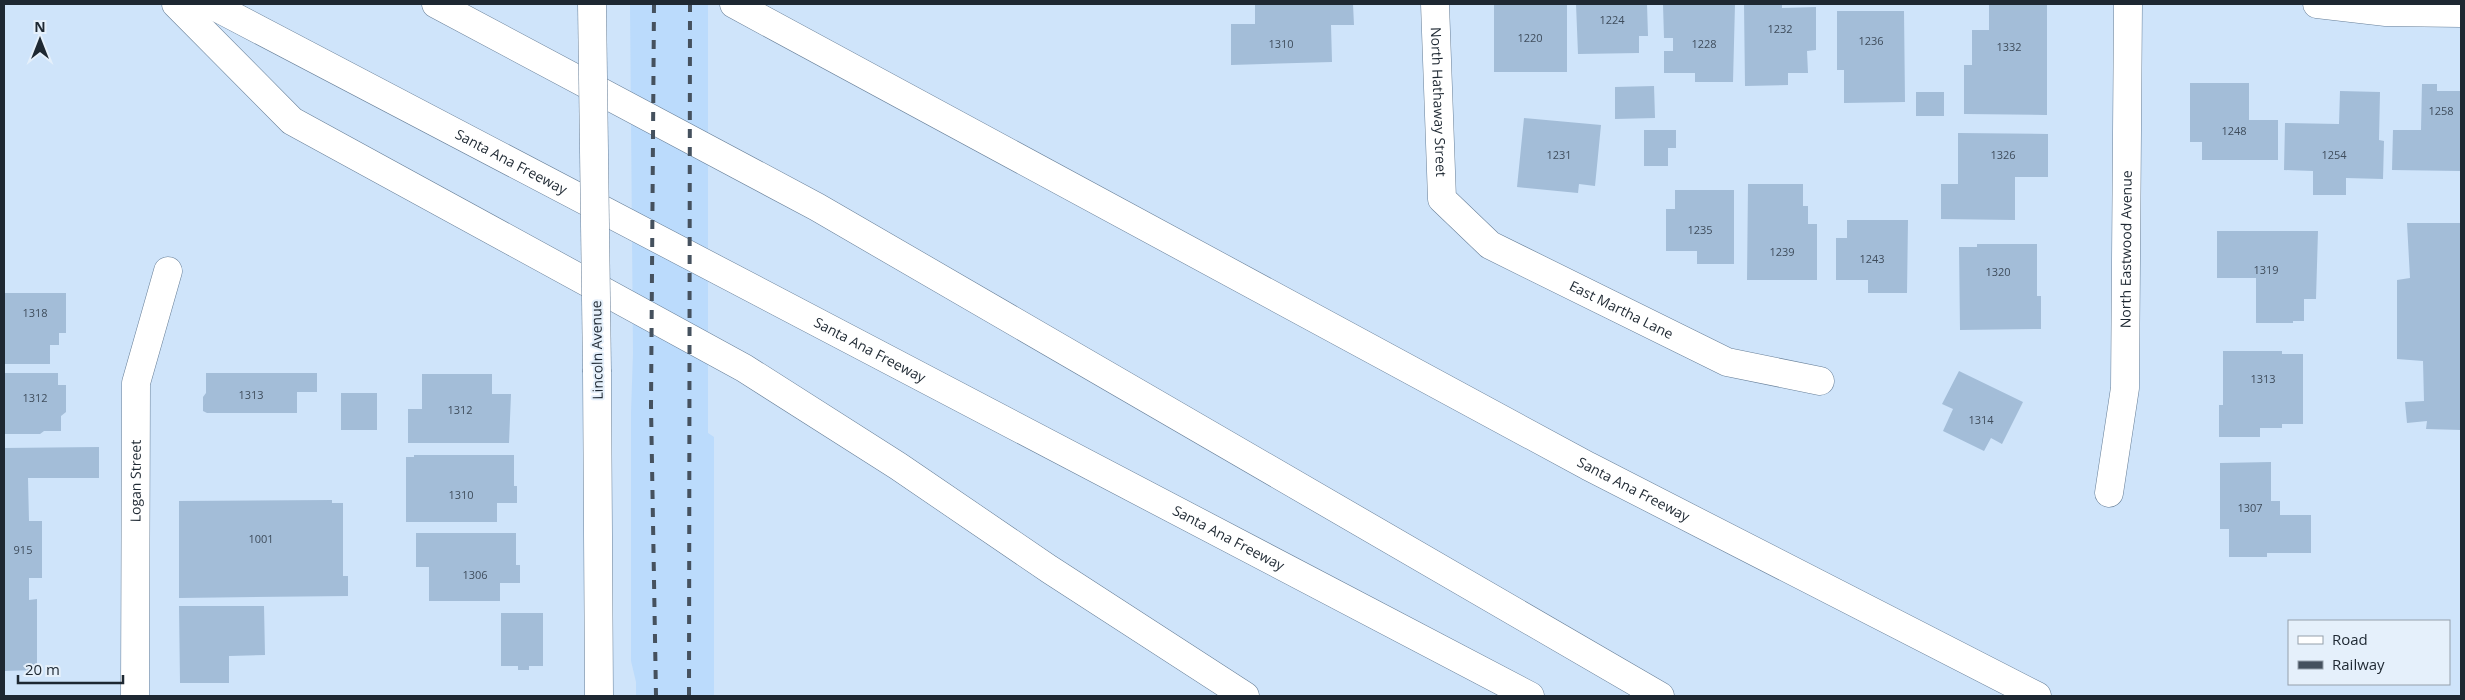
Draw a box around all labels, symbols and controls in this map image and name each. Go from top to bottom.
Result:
house number: 1224 [1599,12,1625,27]
north arrow [15,15,65,65]
text: N [34,17,46,36]
house number: 1232 [1767,21,1793,36]
street label: North Hathaway Street [1427,27,1451,177]
house number: 1220 [1517,30,1543,45]
house number: 1236 [1858,33,1884,48]
house number: 1310 [1268,36,1294,51]
house number: 1228 [1691,36,1717,51]
house number: 1332 [1996,39,2022,54]
house number: 1258 [2428,103,2454,118]
house number: 1248 [2221,123,2247,138]
street label: Santa Ana Freeway [452,124,571,199]
house number: 1231 [1546,147,1572,162]
house number: 1326 [1990,147,2016,162]
house number: 1254 [2321,147,2347,162]
street label: North Eastwood Avenue [2115,170,2136,328]
house number: 1235 [1687,222,1713,237]
house number: 1239 [1769,244,1795,259]
house number: 1243 [1859,251,1885,266]
house number: 1319 [2253,262,2279,277]
house number: 1320 [1985,264,2011,279]
street label: East Martha Lane [1566,276,1677,343]
street label: Lincoln Avenue [586,300,607,400]
house number: 1318 [22,305,48,320]
street label: Santa Ana Freeway [811,312,930,387]
house number: 1313 [2250,371,2276,386]
house number: 1313 [238,387,264,402]
house number: 1312 [22,390,48,405]
house number: 1312 [447,402,473,417]
house number: 1314 [1968,412,1994,427]
street label: Logan Street [126,440,145,522]
street label: Santa Ana Freeway [1574,452,1694,526]
house number: 1310 [448,487,474,502]
street label: Santa Ana Freeway [1170,500,1289,575]
house number: 1307 [2237,500,2263,515]
house number: 1001 [248,531,274,546]
house number: 915 [14,542,32,557]
house number: 1306 [462,567,488,582]
legend [2288,620,2450,685]
text: Road [2332,629,2368,649]
scale bar [18,652,122,684]
text: Railway [2332,654,2385,674]
text: 20 m [25,659,60,679]

